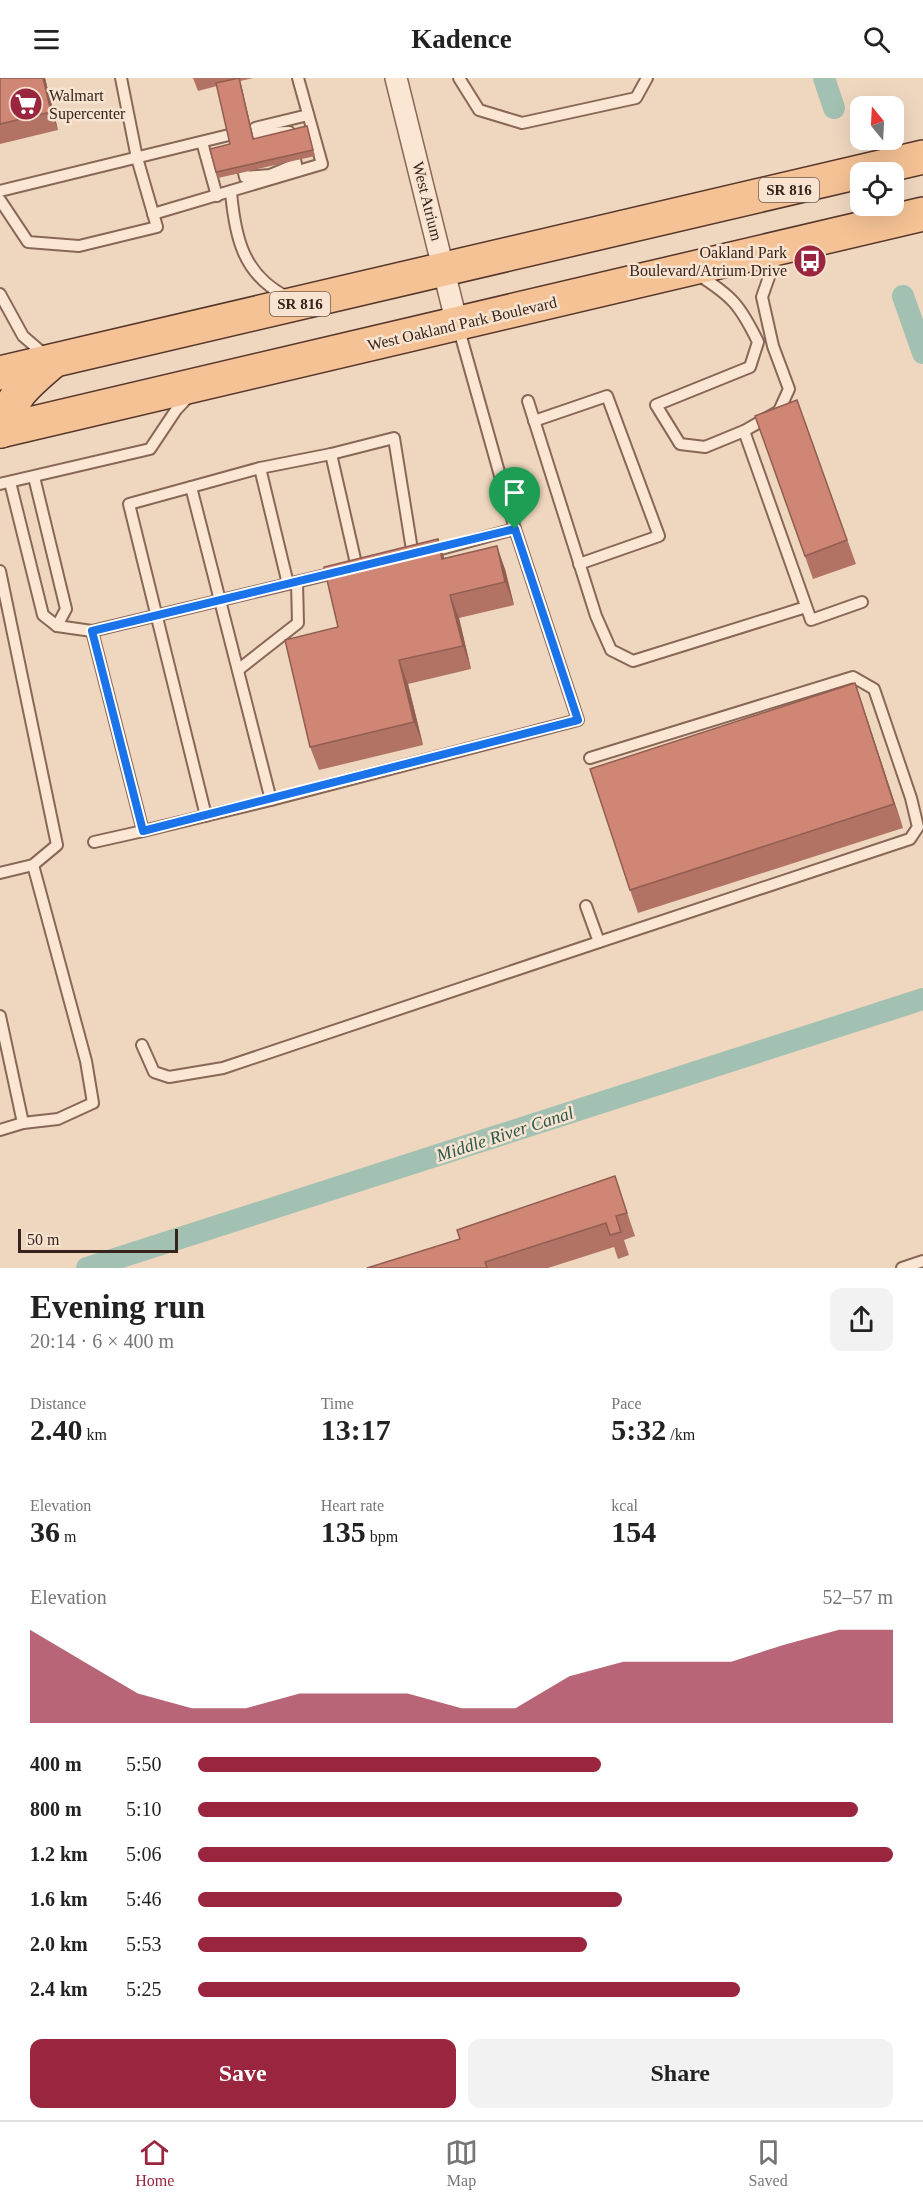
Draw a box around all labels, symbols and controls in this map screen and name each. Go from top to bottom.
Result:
icon: menu [30,23,63,56]
icon: search [860,23,893,56]
text: Kadence [411,24,512,54]
supermarket icon: Walmart Supercenter [8,86,44,122]
place label: Walmart Supercenter [49,87,126,123]
north arrow [850,96,904,150]
map controls [850,96,904,216]
street label: West Atrium [409,160,446,243]
button: locate [850,162,904,216]
road number: SR 816 [759,178,819,202]
bus stop icon: Oakland Park Boulevard/Atrium Drive [792,243,828,279]
place label: Oakland Park Boulevard/Atrium Drive [629,244,787,279]
road number: SR 816 [270,292,330,316]
street label: West Oakland Park Boulevard [366,293,558,354]
pin [489,467,540,529]
icon: arrive [498,476,531,509]
water label: Middle River Canal [433,1102,576,1166]
scale bar [18,1226,178,1254]
text: 50 m [27,1231,59,1248]
button: share [830,1288,893,1351]
text: Evening run [30,1289,205,1325]
text: 20:14 · 6 × 400 m [30,1330,174,1352]
text: Distance [30,1395,86,1412]
text: Time [321,1395,354,1412]
text: Pace [611,1395,642,1412]
text: 2.40 [30,1413,83,1446]
text: 13:17 [321,1413,391,1446]
text: 5:32 [611,1413,666,1446]
text: km [83,1426,107,1443]
text: /km [666,1426,695,1443]
text: Elevation [30,1497,91,1514]
text: Heart rate [321,1497,384,1514]
text: kcal [611,1497,638,1514]
text: 36 [30,1515,60,1548]
text: 135 [321,1515,366,1548]
text: 154 [611,1515,656,1548]
text: m [60,1528,76,1545]
text: bpm [366,1528,398,1545]
text: Elevation [30,1586,107,1608]
text: 52–57 m [822,1586,893,1608]
text: 400 m [30,1753,82,1775]
text: 5:50 [126,1753,162,1775]
text: 800 m [30,1798,82,1820]
text: 5:10 [126,1798,162,1820]
text: 1.2 km [30,1843,88,1865]
text: 5:06 [126,1843,162,1865]
text: 1.6 km [30,1888,88,1910]
text: 5:46 [126,1888,162,1910]
text: 2.0 km [30,1933,88,1955]
text: 5:53 [126,1933,162,1955]
text: 2.4 km [30,1978,88,2000]
text: 5:25 [126,1978,162,2000]
button: Save [30,2039,456,2108]
button: Share [468,2039,893,2108]
tab: Home [135,2136,174,2190]
tab: Map [445,2136,478,2190]
tab: Saved [749,2136,788,2190]

